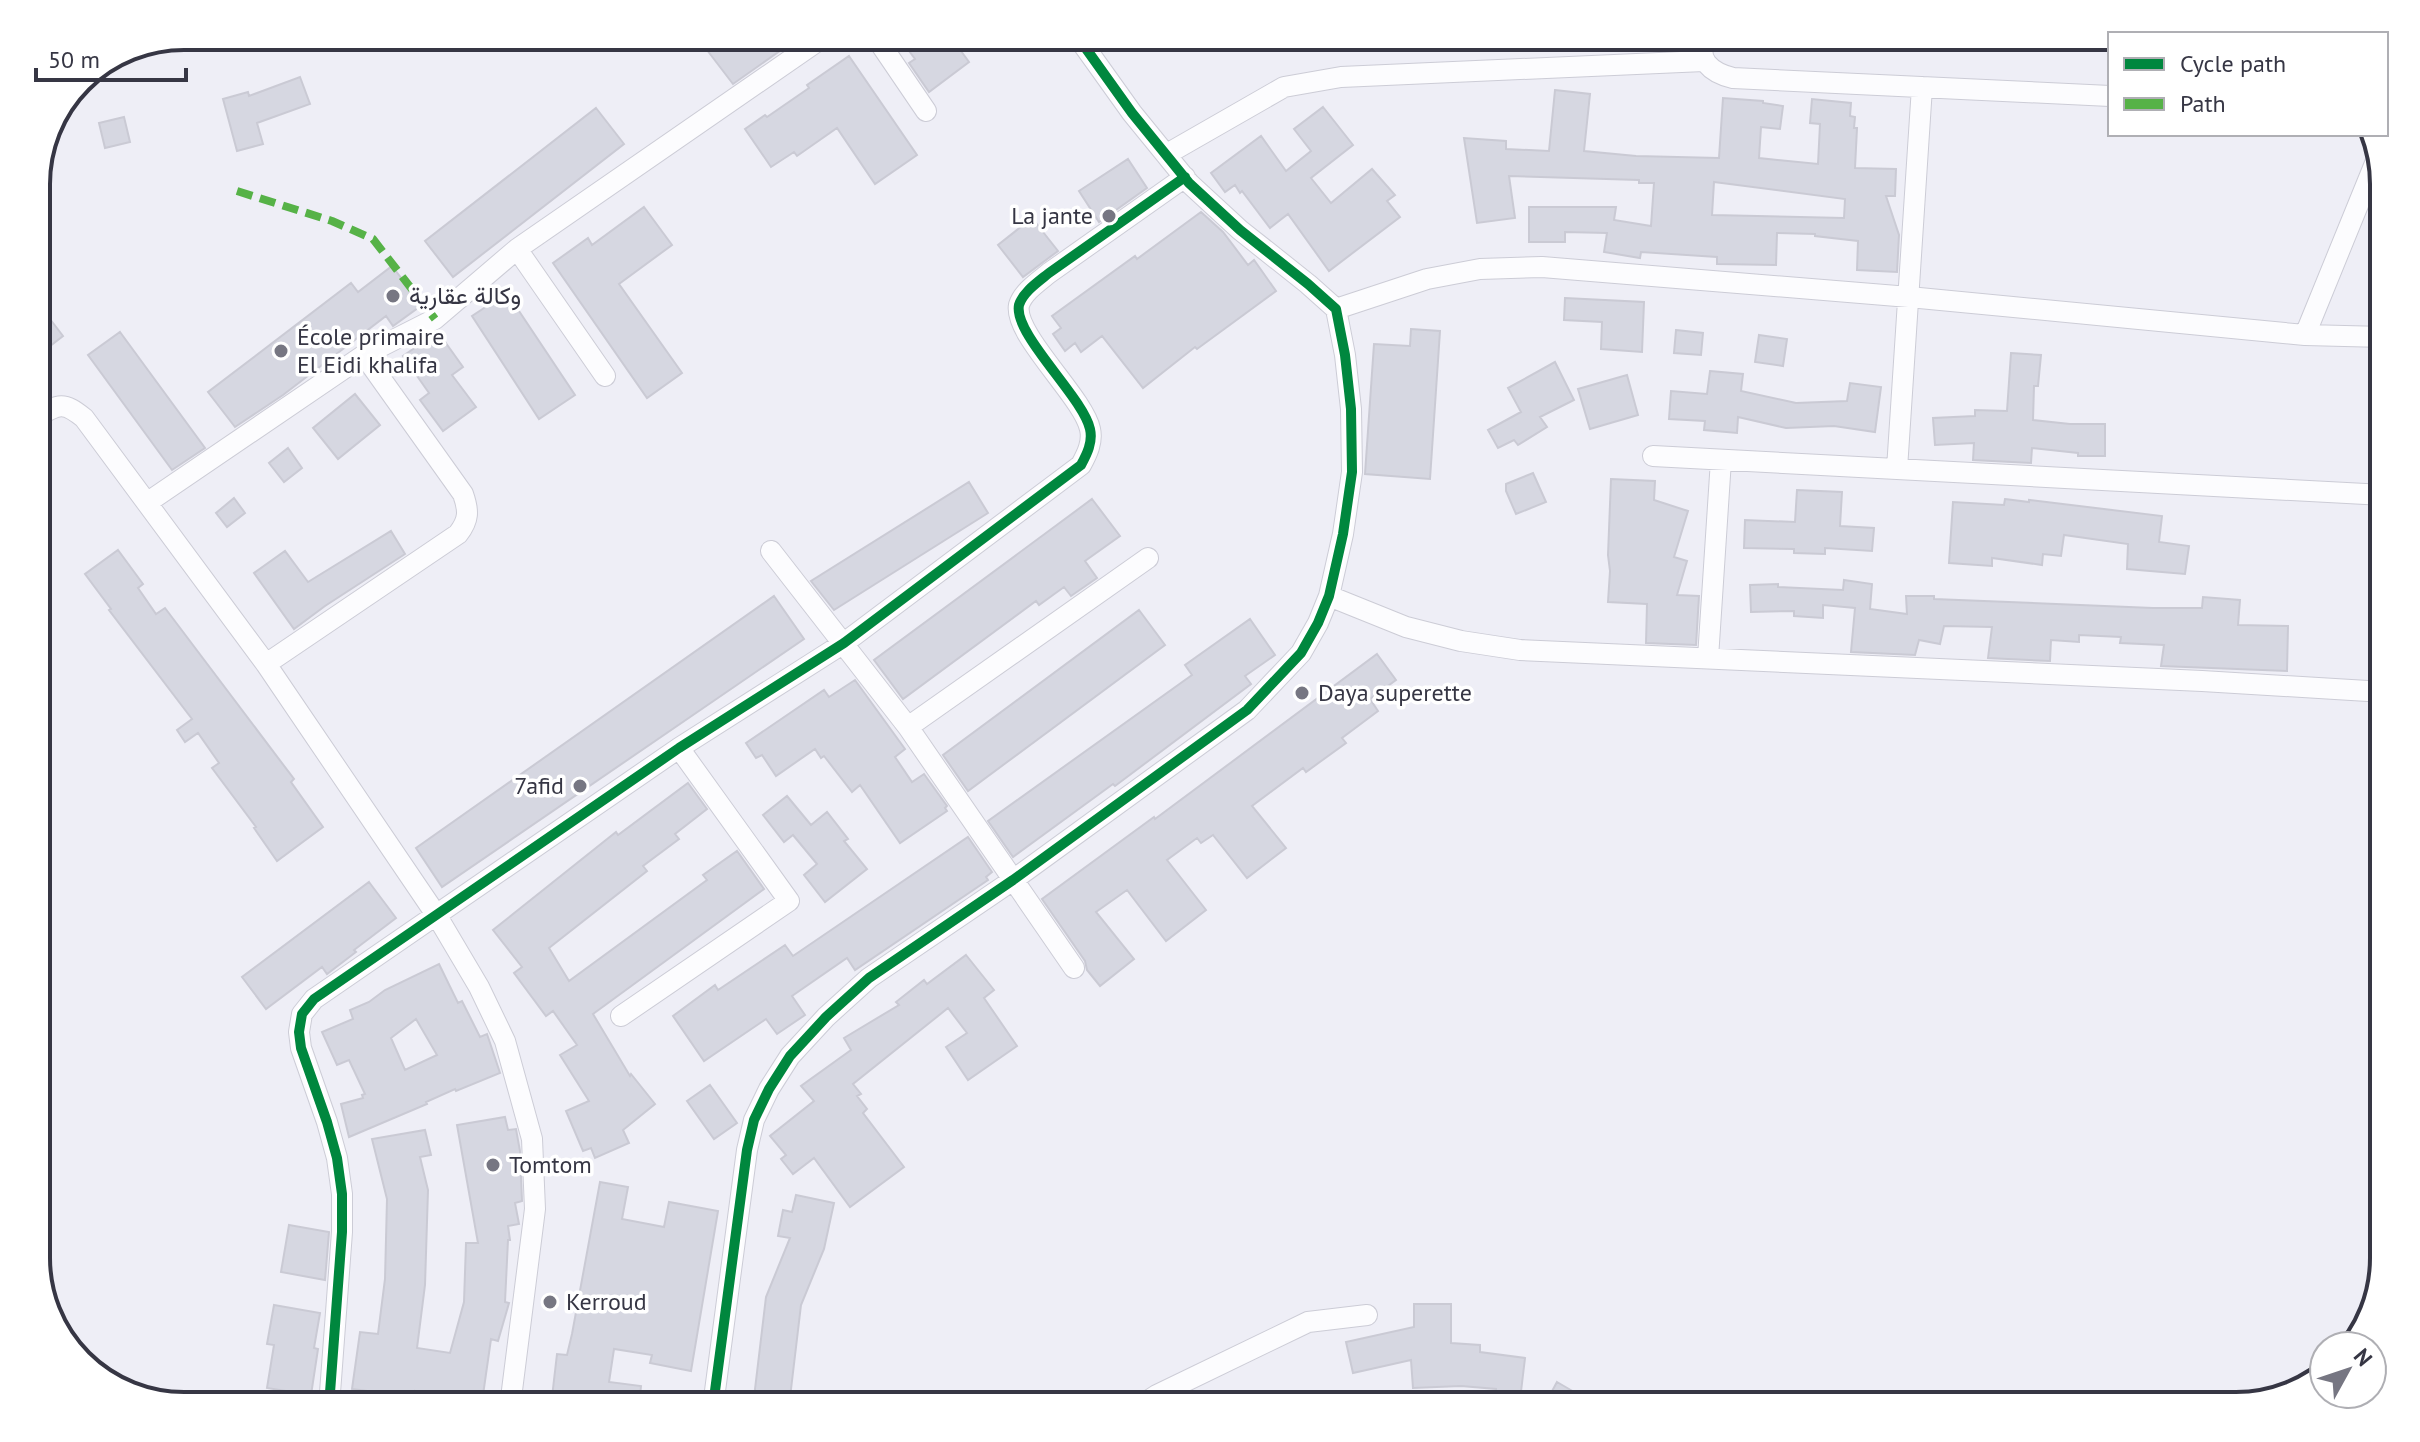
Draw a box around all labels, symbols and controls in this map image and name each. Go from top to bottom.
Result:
scale bar [36,32,186,82]
legend [2108,32,2388,136]
text: 50 m [48,44,100,75]
text: Cycle path [2180,48,2286,79]
text: Path [2180,88,2226,119]
place label: La jante [1011,200,1093,231]
marker: La jante [1100,207,1118,225]
place label: وكالة عقارية [409,280,521,311]
marker: وكالة عقارية [384,287,402,305]
place label: École primaire El Eidi khalifa [297,321,444,380]
marker: École primaire El Eidi khalifa [272,342,290,360]
place label: Daya superette [1318,677,1472,708]
marker: Daya superette [1293,684,1311,702]
place label: 7afid [514,770,564,801]
marker: 7afid [571,777,589,795]
place label: Tomtom [509,1149,592,1180]
marker: Tomtom [484,1156,502,1174]
place label: Kerroud [566,1286,647,1317]
marker: Kerroud [541,1293,559,1311]
north arrow [2308,1330,2388,1410]
text: N [2348,1343,2379,1372]

